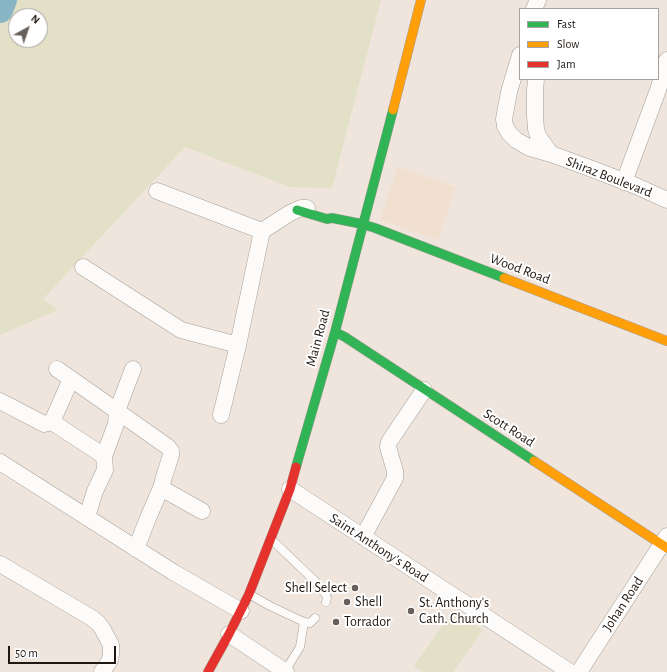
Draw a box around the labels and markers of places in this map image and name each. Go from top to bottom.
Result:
place label: Shell Select [285,580,347,596]
marker: Shell Select [350,583,360,593]
place label: Shell [355,594,382,610]
place label: St. Anthony's Cath. Church [419,595,489,628]
marker: Shell [342,597,352,607]
marker: St. Anthony's Cath. Church [406,606,416,616]
place label: Torrador [344,614,391,630]
marker: Torrador [331,617,341,627]

